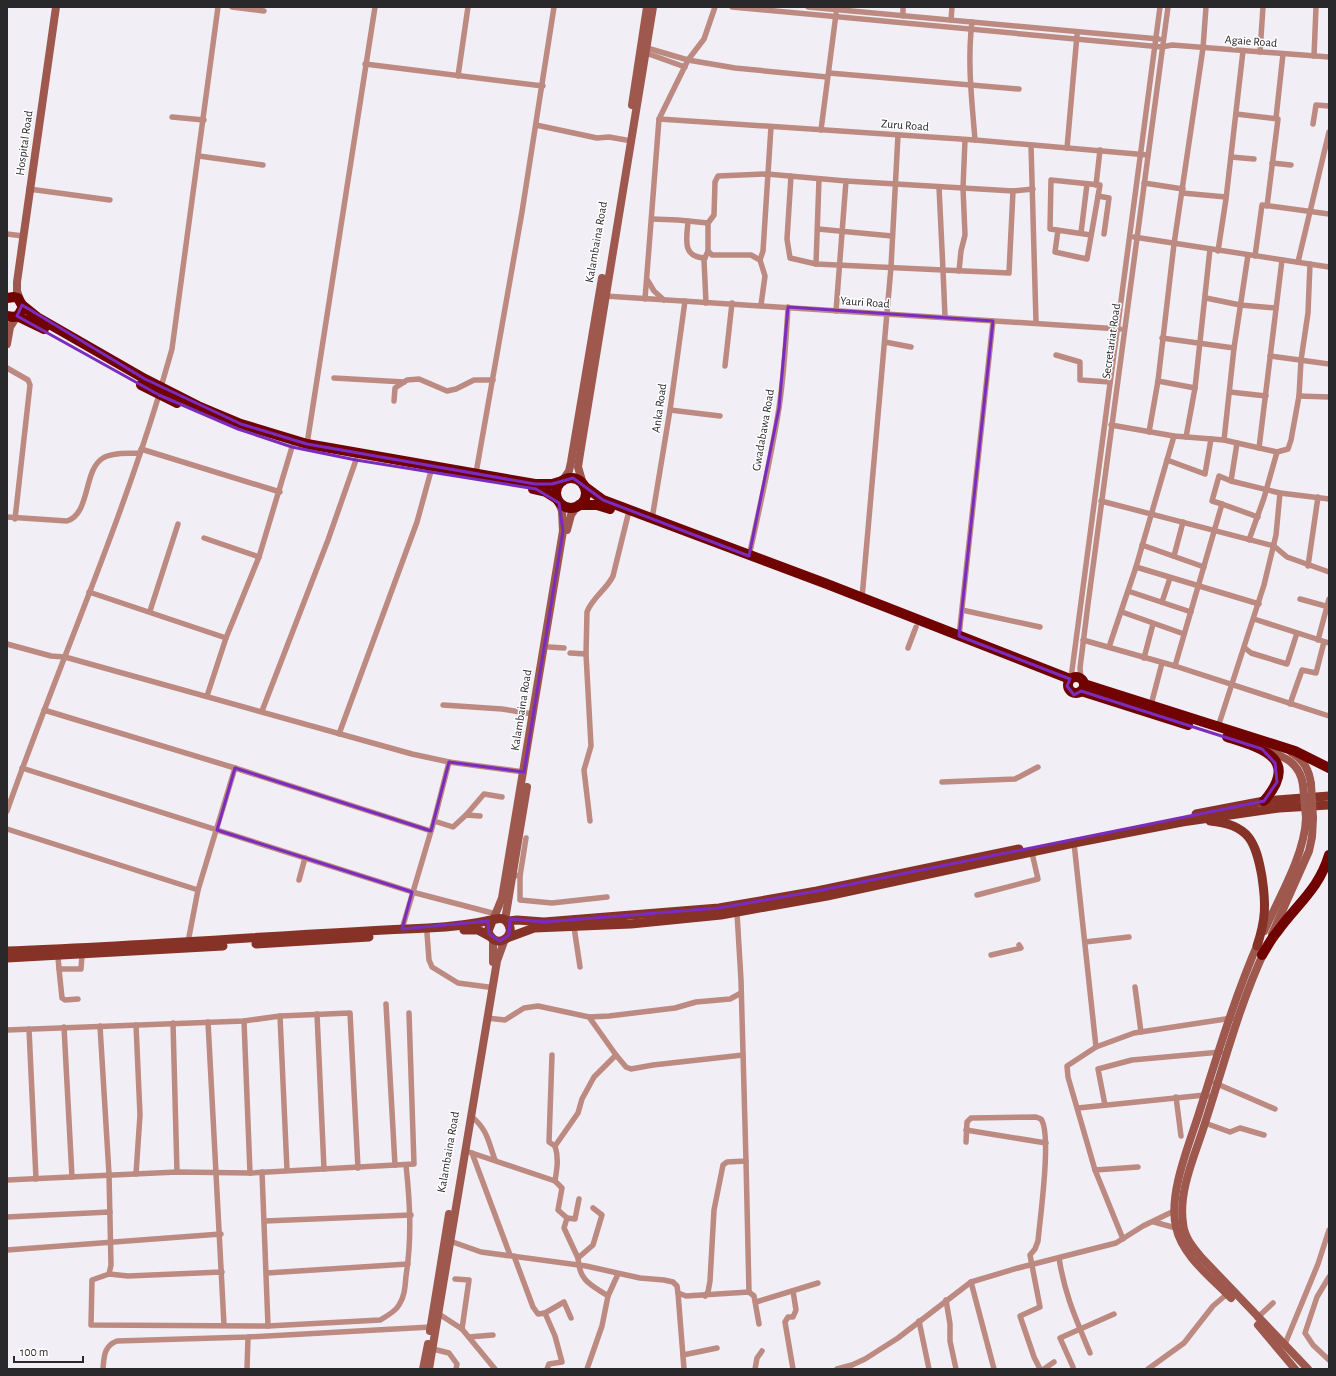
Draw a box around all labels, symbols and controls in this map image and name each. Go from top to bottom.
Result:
street label: Agaie Road [1224,33,1278,49]
street label: Hospital Road [14,110,34,176]
street label: Zuru Road [881,117,929,133]
street label: Kalambaina Road [583,200,609,284]
street label: Yauri Road [840,294,890,310]
street label: Secretariat Road [1100,302,1122,380]
street label: Anka Road [650,383,668,433]
street label: Gwadabawa Road [750,388,776,472]
street label: Kalambaina Road [509,668,533,752]
street label: Kalambaina Road [435,1110,461,1194]
scale bar [14,1338,83,1364]
text: 100 m [20,1346,48,1358]

